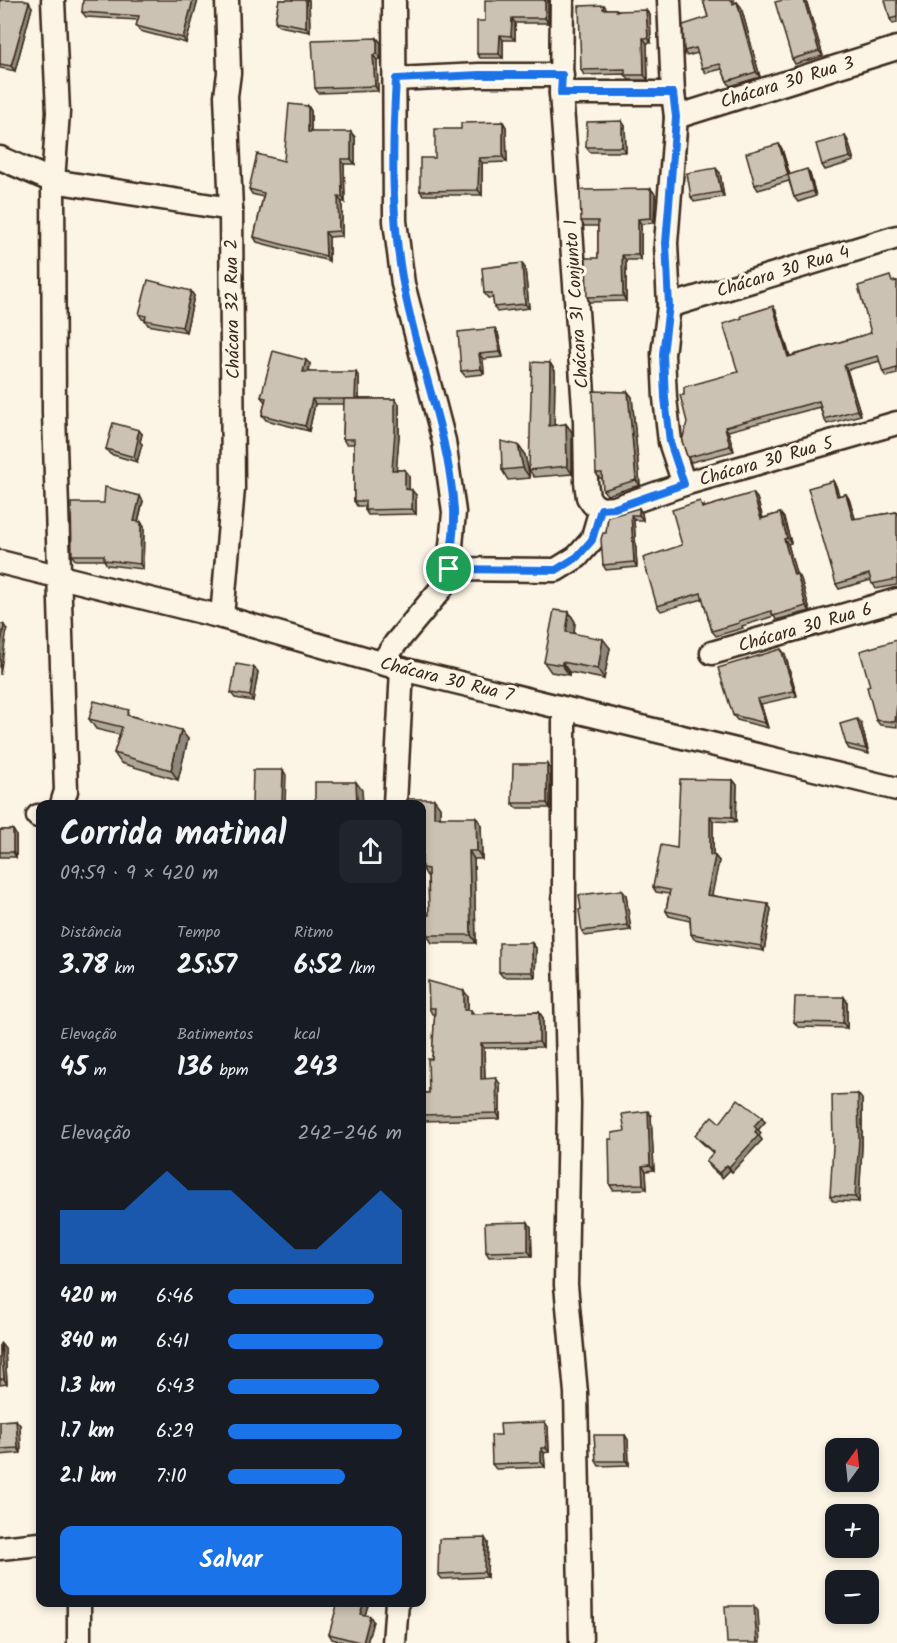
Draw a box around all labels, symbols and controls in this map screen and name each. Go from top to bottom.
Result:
street label: Chácara 30 Rua 3 [717,49,858,118]
street label: Chácara 31 Conjunto 1 [557,218,598,389]
street label: Chácara 30 Rua 4 [713,238,854,307]
street label: Chácara 32 Rua 2 [218,239,249,379]
street label: Chácara 30 Rua 5 [696,429,838,495]
pin [423,543,474,594]
icon: arrive [432,552,465,585]
street label: Chácara 30 Rua 6 [735,595,876,661]
street label: Chácara 30 Rua 7 [377,650,517,711]
text: Corrida matinal [60,809,286,862]
button: share [339,820,402,883]
text: 09:59 · 9 × 420 m [60,858,218,890]
text: Distância [60,920,122,945]
text: Tempo [177,920,220,945]
text: Ritmo [294,920,333,945]
text: 3.78 [60,945,108,987]
text: 25:57 [177,945,237,987]
text: 6:52 [294,945,343,987]
text: km [108,956,135,981]
text: /km [343,956,375,981]
text: Elevação [60,1022,117,1047]
text: Batimentos [177,1022,253,1047]
text: kcal [294,1022,320,1047]
text: 45 [60,1047,87,1089]
text: 136 [177,1047,213,1089]
text: 243 [294,1047,338,1089]
text: m [87,1058,106,1083]
text: bpm [213,1058,248,1083]
text: Elevação [60,1118,131,1150]
text: 242–246 m [298,1118,402,1150]
text: 420 m [60,1281,117,1313]
text: 6:46 [156,1281,194,1313]
text: 840 m [60,1326,117,1358]
text: 6:41 [156,1326,189,1358]
text: 1.3 km [60,1371,116,1403]
text: 6:43 [156,1371,194,1403]
text: 1.7 km [60,1416,114,1448]
text: 6:29 [156,1416,193,1448]
north arrow [825,1438,879,1492]
map controls [825,1438,879,1624]
text: 2.1 km [60,1461,116,1493]
text: 7:10 [156,1461,186,1493]
button: + [825,1504,879,1558]
button: Salvar [60,1526,402,1595]
button: − [825,1570,879,1624]

